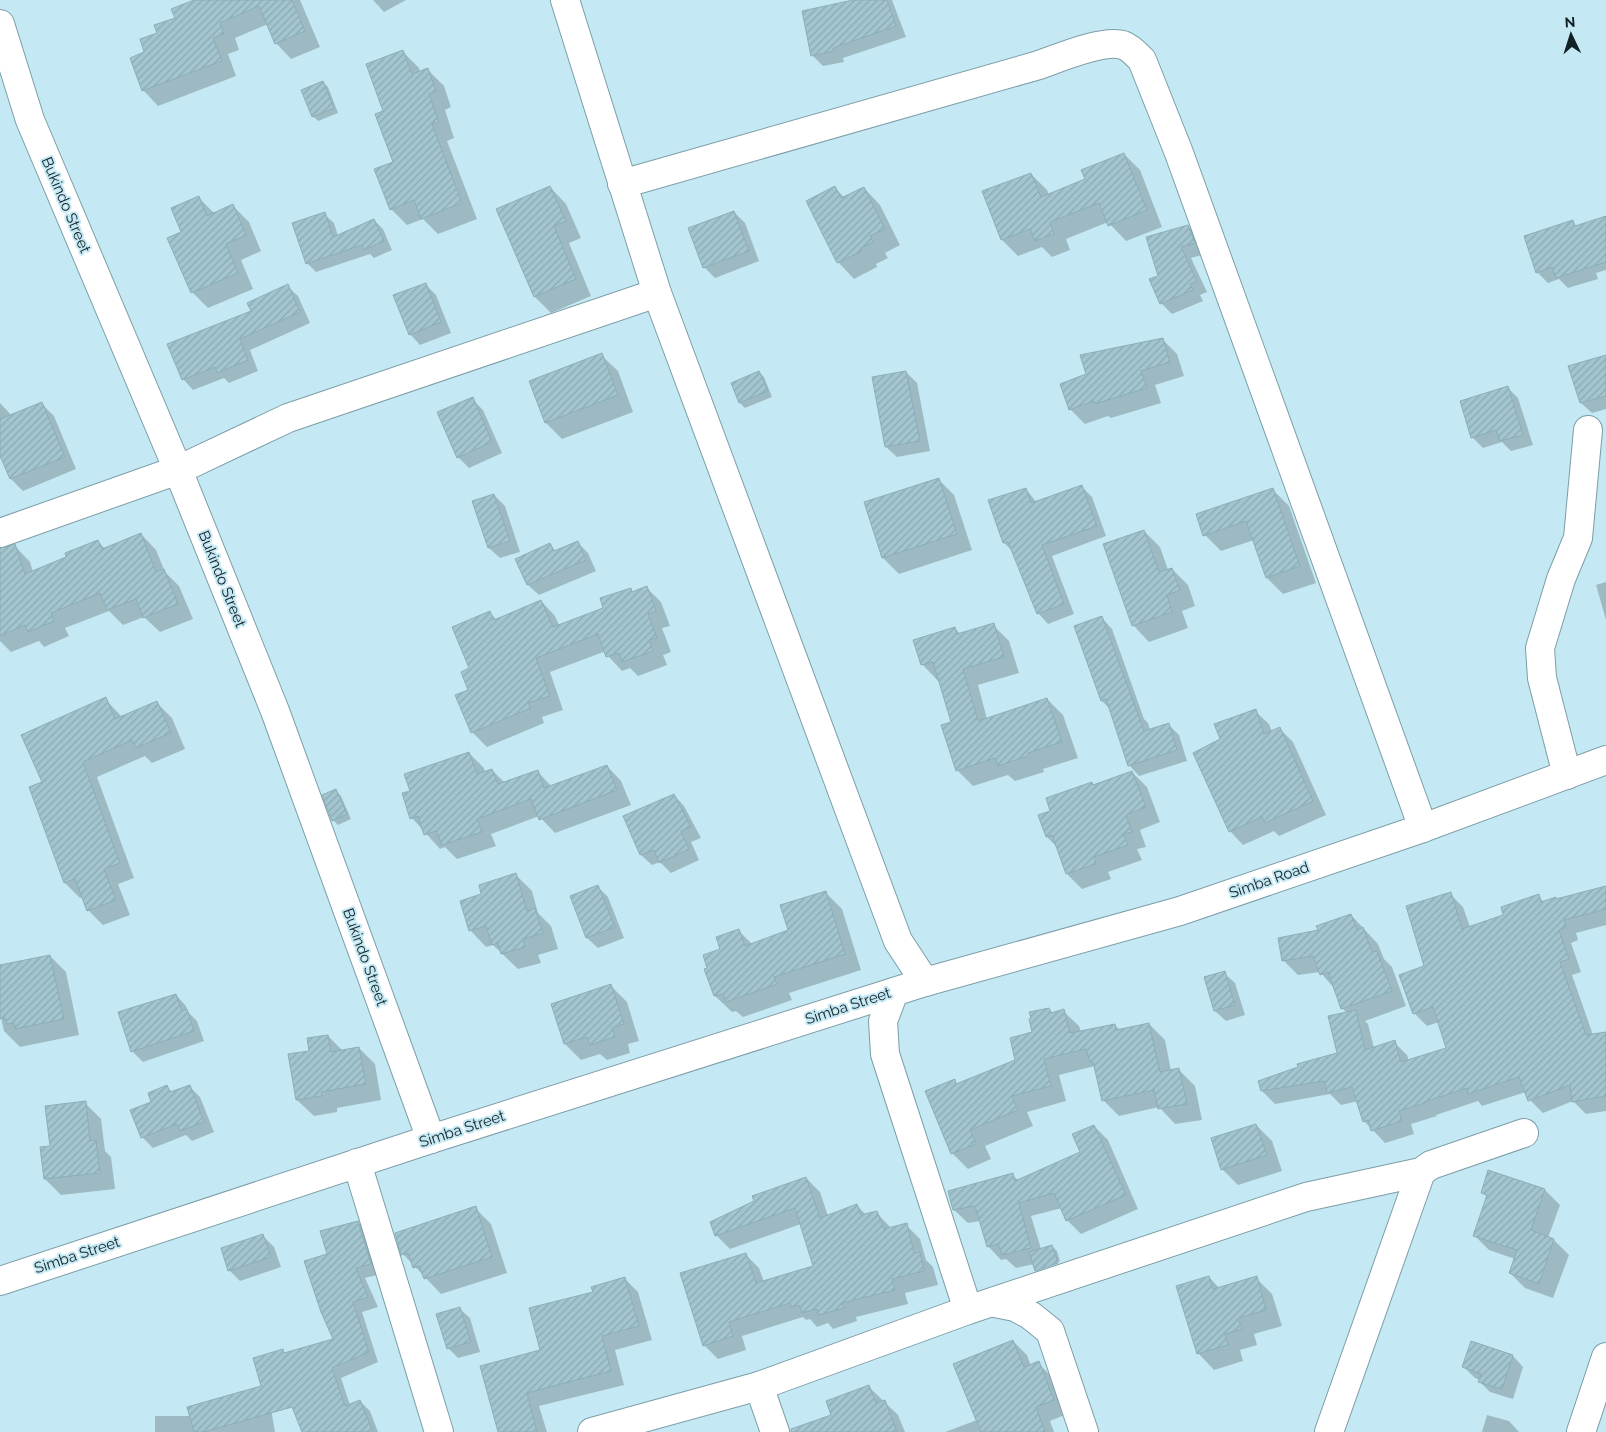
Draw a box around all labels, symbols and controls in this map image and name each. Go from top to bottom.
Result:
north arrow [1546,10,1596,60]
text: N [1564,14,1576,30]
street label: Bukindo Street [38,154,94,256]
street label: Bukindo Street [194,528,250,630]
street label: Simba Road [1227,858,1311,902]
street label: Bukindo Street [339,906,391,1008]
street label: Simba Street [803,984,893,1028]
street label: Simba Street [417,1107,507,1151]
street label: Simba Street [32,1233,122,1277]

